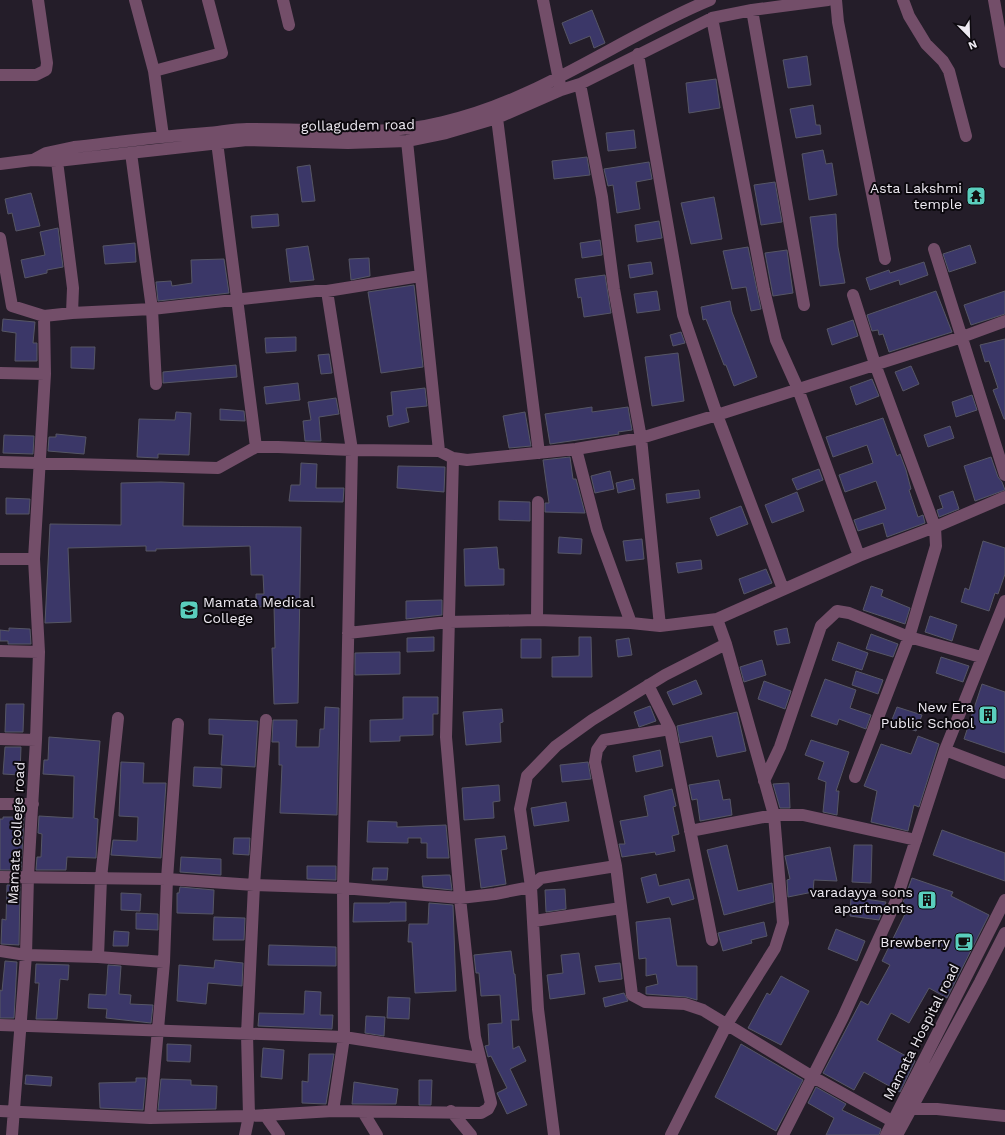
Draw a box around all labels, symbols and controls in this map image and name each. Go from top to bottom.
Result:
north arrow [949,16,989,56]
text: N [966,37,979,52]
street label: gollagudem road [301,116,415,134]
place label: Asta Lakshmi temple [870,180,962,212]
temple icon: Asta Lakshmi temple [965,185,987,207]
place label: Mamata Medical College [203,594,315,626]
school or university icon: Mamata Medical College [178,599,200,621]
place label: New Era Public School [881,699,975,731]
building icon: New Era Public School [977,704,999,726]
street label: Mamata college road [4,761,28,905]
place label: varadayya sons apartments [810,884,913,916]
building icon: varadayya sons apartments [916,889,938,911]
cafe icon: Brewberry [953,931,975,953]
place label: Brewberry [880,934,951,950]
street label: Mamata Hospital road [880,961,962,1103]

